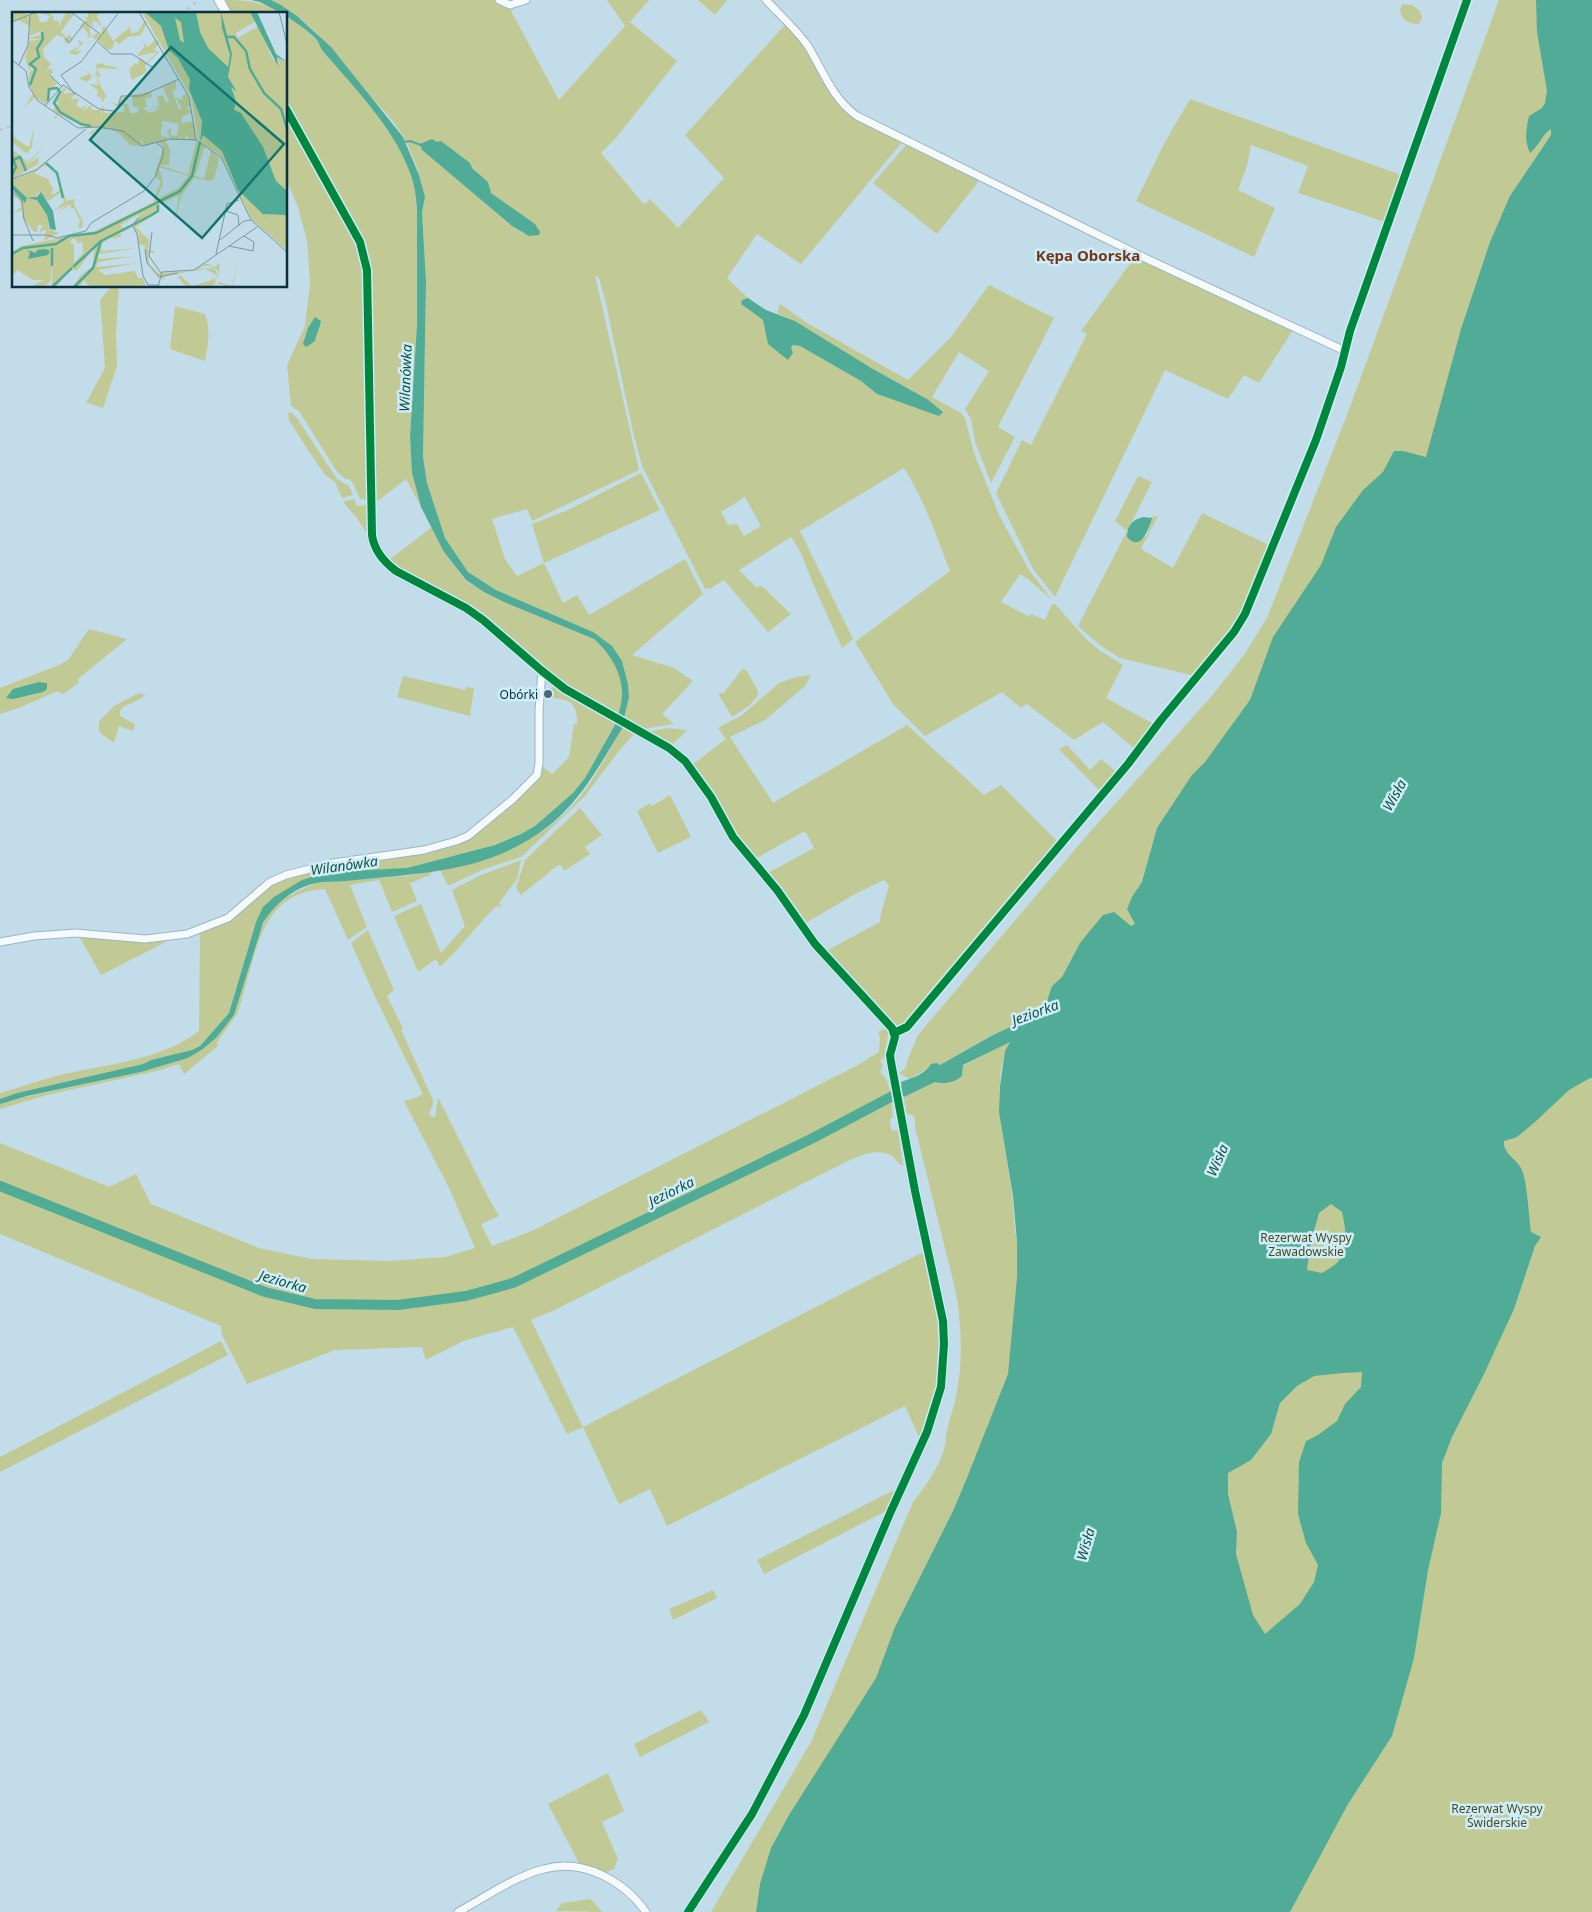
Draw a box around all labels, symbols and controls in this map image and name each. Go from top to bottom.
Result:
inset map [12,12,288,288]
district label: Kępa Oborska [1036,245,1140,265]
water label: Wilanówka [394,344,416,412]
place label: Obórki [500,686,538,703]
marker: Obórki [542,688,554,700]
water label: Wisła [1378,776,1410,814]
water label: Wilanówka [309,851,379,879]
water label: Jeziorka [1006,995,1061,1030]
water label: Wisła [1202,1141,1232,1179]
water label: Jeziorka [642,1172,697,1212]
park label: Rezerwat Wyspy Zawadowskie [1260,1229,1353,1260]
water label: Jeziorka [254,1264,309,1297]
water label: Wisła [1071,1525,1099,1563]
park label: Rezerwat Wyspy Świderskie [1451,1800,1544,1831]

